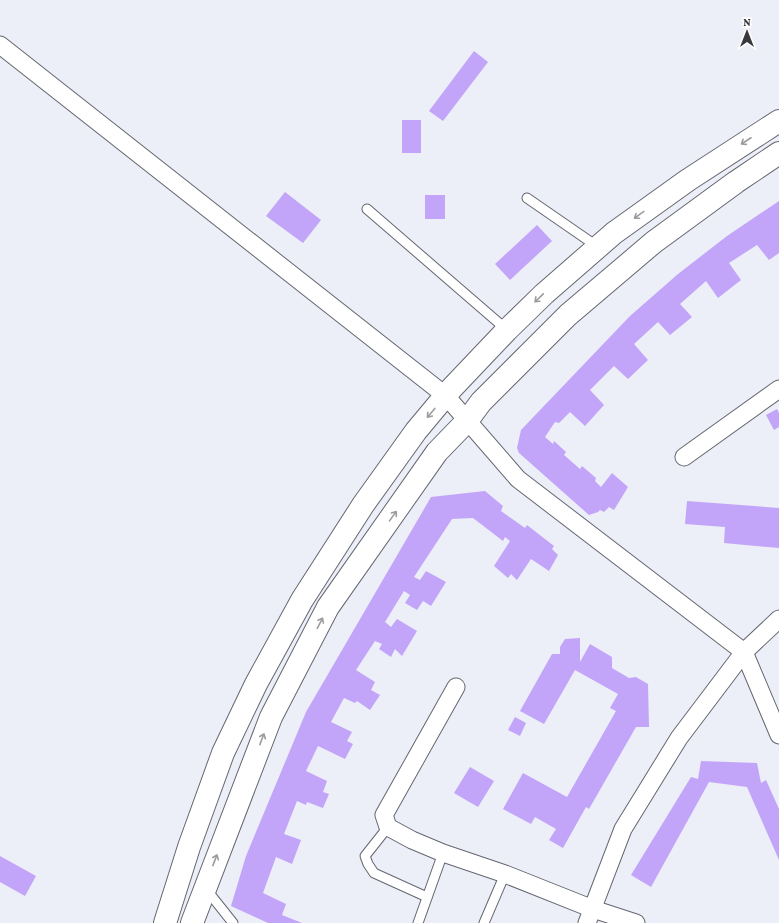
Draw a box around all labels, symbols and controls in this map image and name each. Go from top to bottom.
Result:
north arrow [727,12,767,52]
text: N [743,16,751,28]
one-way arrow [741,137,752,145]
one-way arrow [634,211,645,219]
one-way arrow [534,294,544,303]
one-way arrow [427,408,436,419]
one-way arrow [389,510,397,521]
one-way arrow [316,617,324,629]
one-way arrow [259,734,267,746]
one-way arrow [212,855,220,867]

